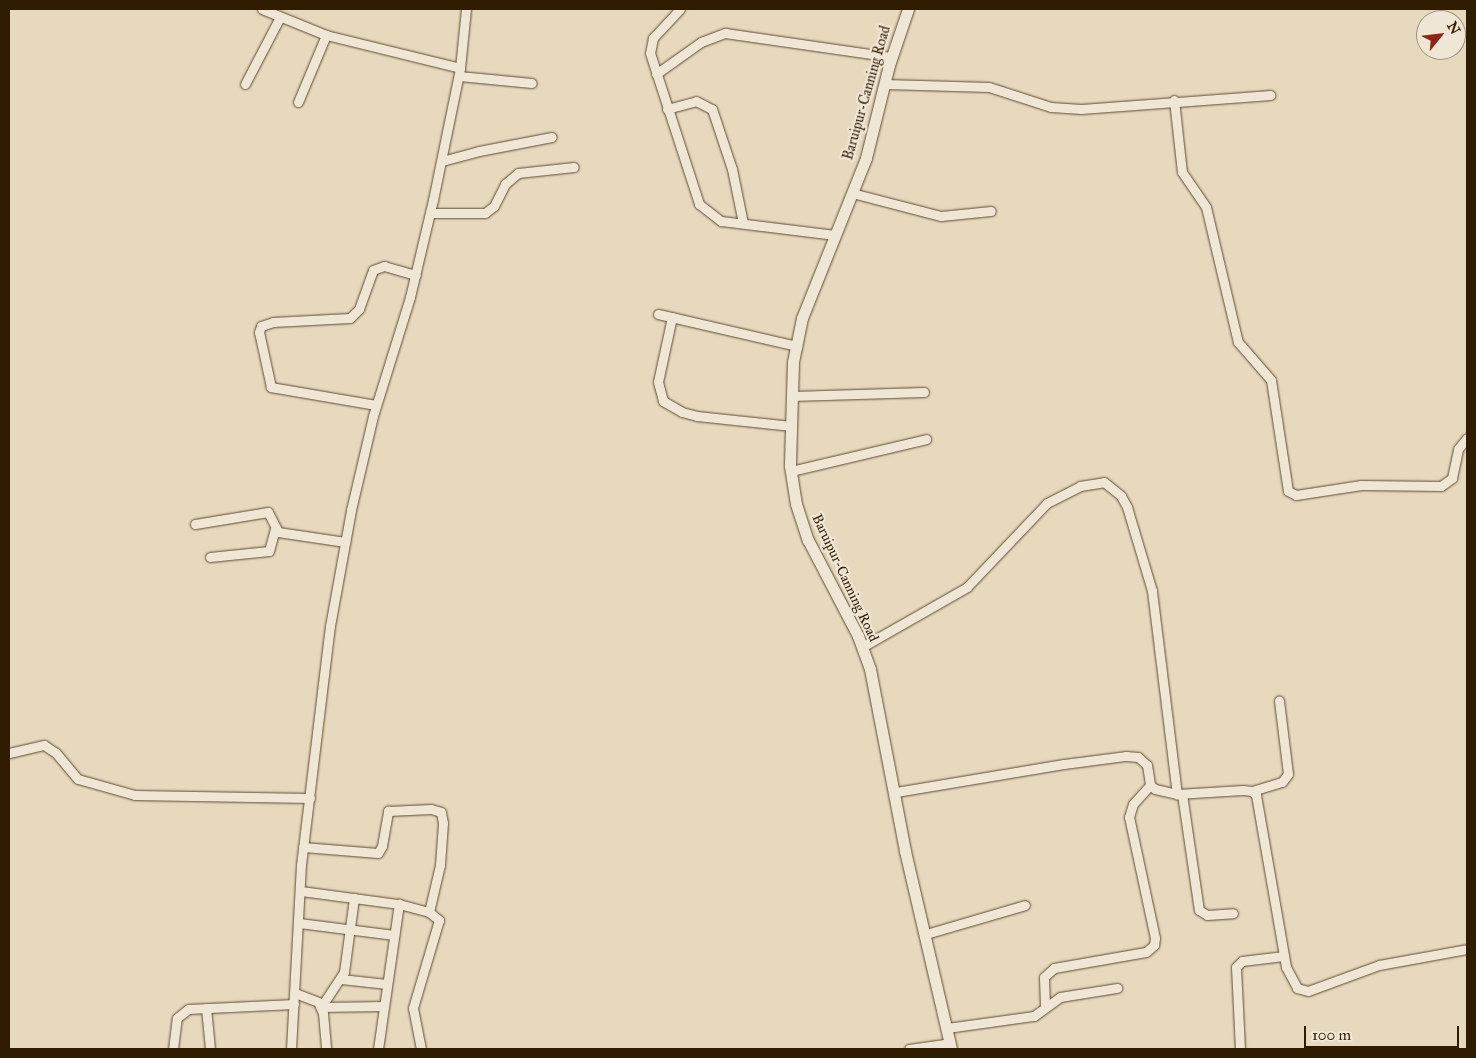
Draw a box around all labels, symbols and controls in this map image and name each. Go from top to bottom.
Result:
north arrow [1416,10,1466,60]
text: N [1443,19,1464,37]
street label: Baruipur-Canning Road [840,24,894,162]
street label: Baruipur-Canning Road [808,512,882,644]
scale bar [1306,1016,1461,1048]
text: 100 m [1312,1026,1351,1044]

